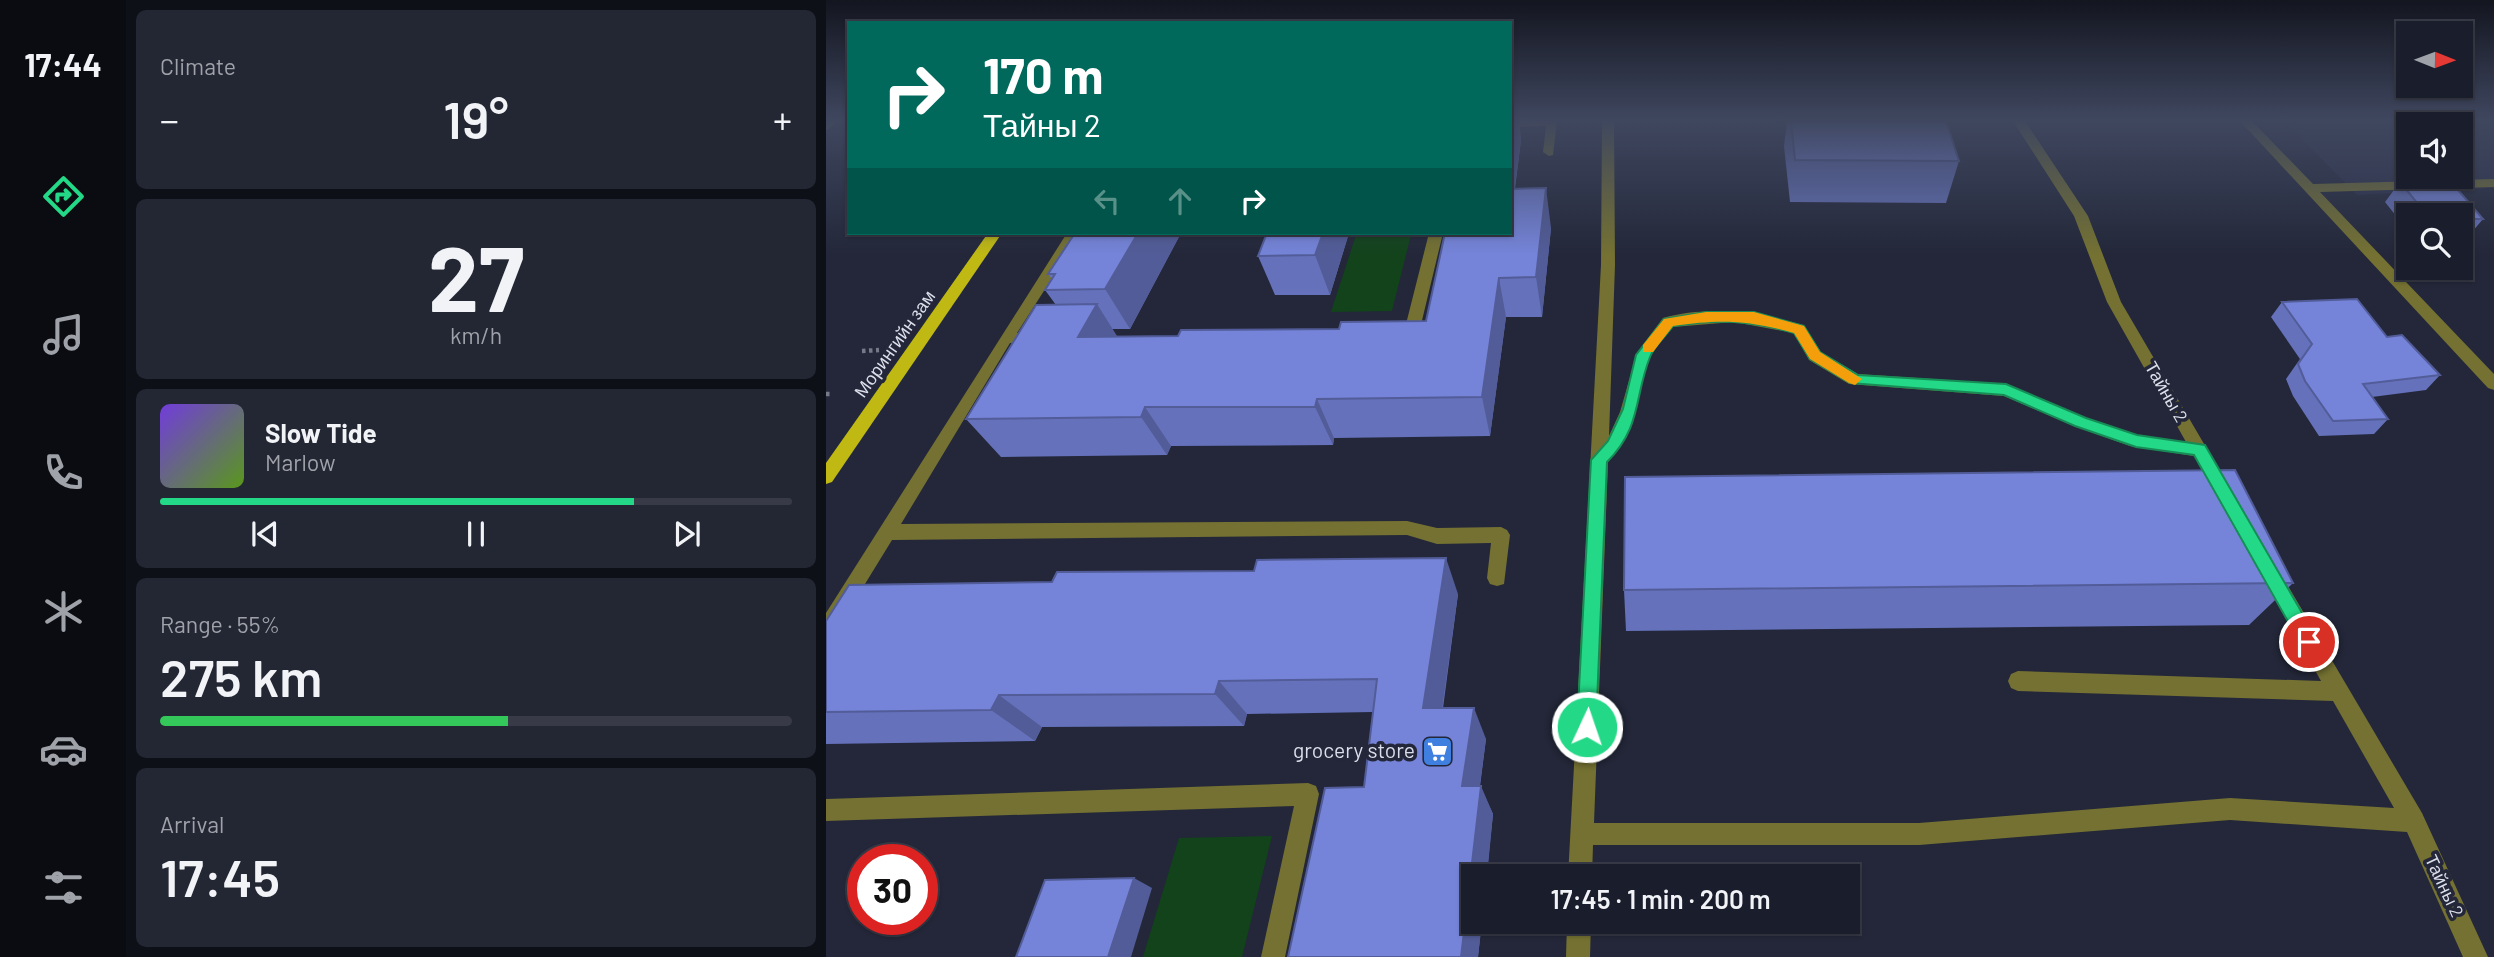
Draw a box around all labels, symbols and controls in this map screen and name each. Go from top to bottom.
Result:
north arrow [2396,21,2473,98]
map controls [2396,21,2473,280]
text: 17:44 [24,45,102,83]
text: 170 m [983,45,1103,104]
icon: right [868,49,959,140]
text: Climate [160,52,236,80]
text: 19° [443,87,509,149]
text: − [160,96,179,142]
text: + [773,96,792,142]
text: Тайны 2 [983,105,1101,143]
button: sound [2396,112,2473,189]
icon: directions [39,172,88,221]
icon: left [1088,182,1126,220]
icon: ahead [1161,182,1199,220]
icon: right [1234,182,1272,220]
button: search [2396,203,2473,280]
text: 27 [428,221,524,330]
street label: Морингийн зам [849,285,939,401]
icon: music [39,310,88,359]
text: km/h [450,321,502,349]
street label: Тайны 2 [2141,357,2193,426]
text: Slow Tide [265,417,377,448]
icon: phone [39,448,88,497]
text: Marlow [265,448,336,476]
icon: previous [246,515,284,553]
icon: pause [457,515,495,553]
icon: next [668,515,706,553]
icon: climate [39,587,88,636]
text: Range · 55% [160,610,280,638]
pin [2279,612,2339,672]
icon: arrive [2290,623,2328,661]
text: 275 km [160,645,322,707]
position arrow [1550,690,1624,764]
icon: car [39,725,88,774]
supermarket icon: grocery store [1421,734,1455,768]
place label: grocery store [1293,737,1415,762]
text: Arrival [160,810,224,838]
speed limit sign: 30 [847,844,938,935]
text: 17:45 [160,845,280,907]
street label: Тайны 2 [2421,851,2469,920]
icon: filters [39,863,88,912]
text: 17:45 · 1 min · 200 m [1551,883,1770,914]

